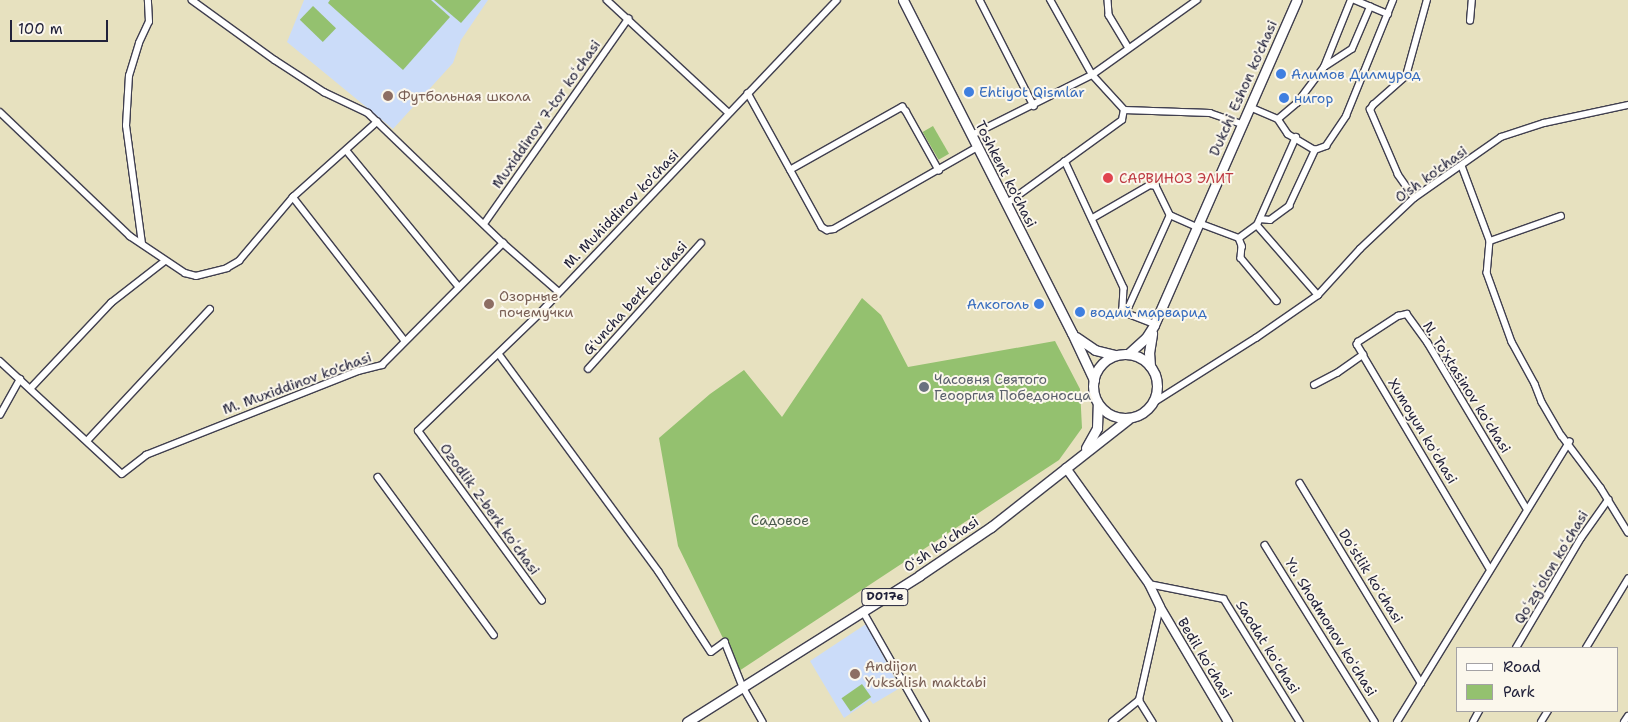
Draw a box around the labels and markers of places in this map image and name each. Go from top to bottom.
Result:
place label: Алимов Дилмурод [1291,66,1421,82]
marker: Алимов Дилмурод [1275,68,1287,80]
place label: Ehtiyot Qismlar [979,84,1085,100]
marker: Ehtiyot Qismlar [963,86,975,98]
place label: Футбольная школа [398,88,531,104]
marker: Футбольная школа [382,90,394,102]
place label: нигор [1294,90,1333,106]
marker: нигор [1278,92,1290,104]
place label: САРВИНОЗ ЭЛИТ [1119,170,1234,186]
marker: САРВИНОЗ ЭЛИТ [1101,171,1115,185]
place label: Озорные почемучки [499,288,573,321]
place label: Алкоголь [967,296,1029,312]
marker: Озорные почемучки [483,298,495,310]
marker: Алкоголь [1033,298,1045,310]
place label: водий марварид [1090,304,1207,320]
marker: водий марварид [1074,306,1086,318]
place label: Часовня Святого Геооргия Победоносца [934,371,1091,404]
marker: Часовня Святого Геооргия Победоносца [918,381,930,393]
place label: Andijon Yuksalish maktabi [865,658,987,690]
marker: Andijon Yuksalish maktabi [849,668,861,680]

